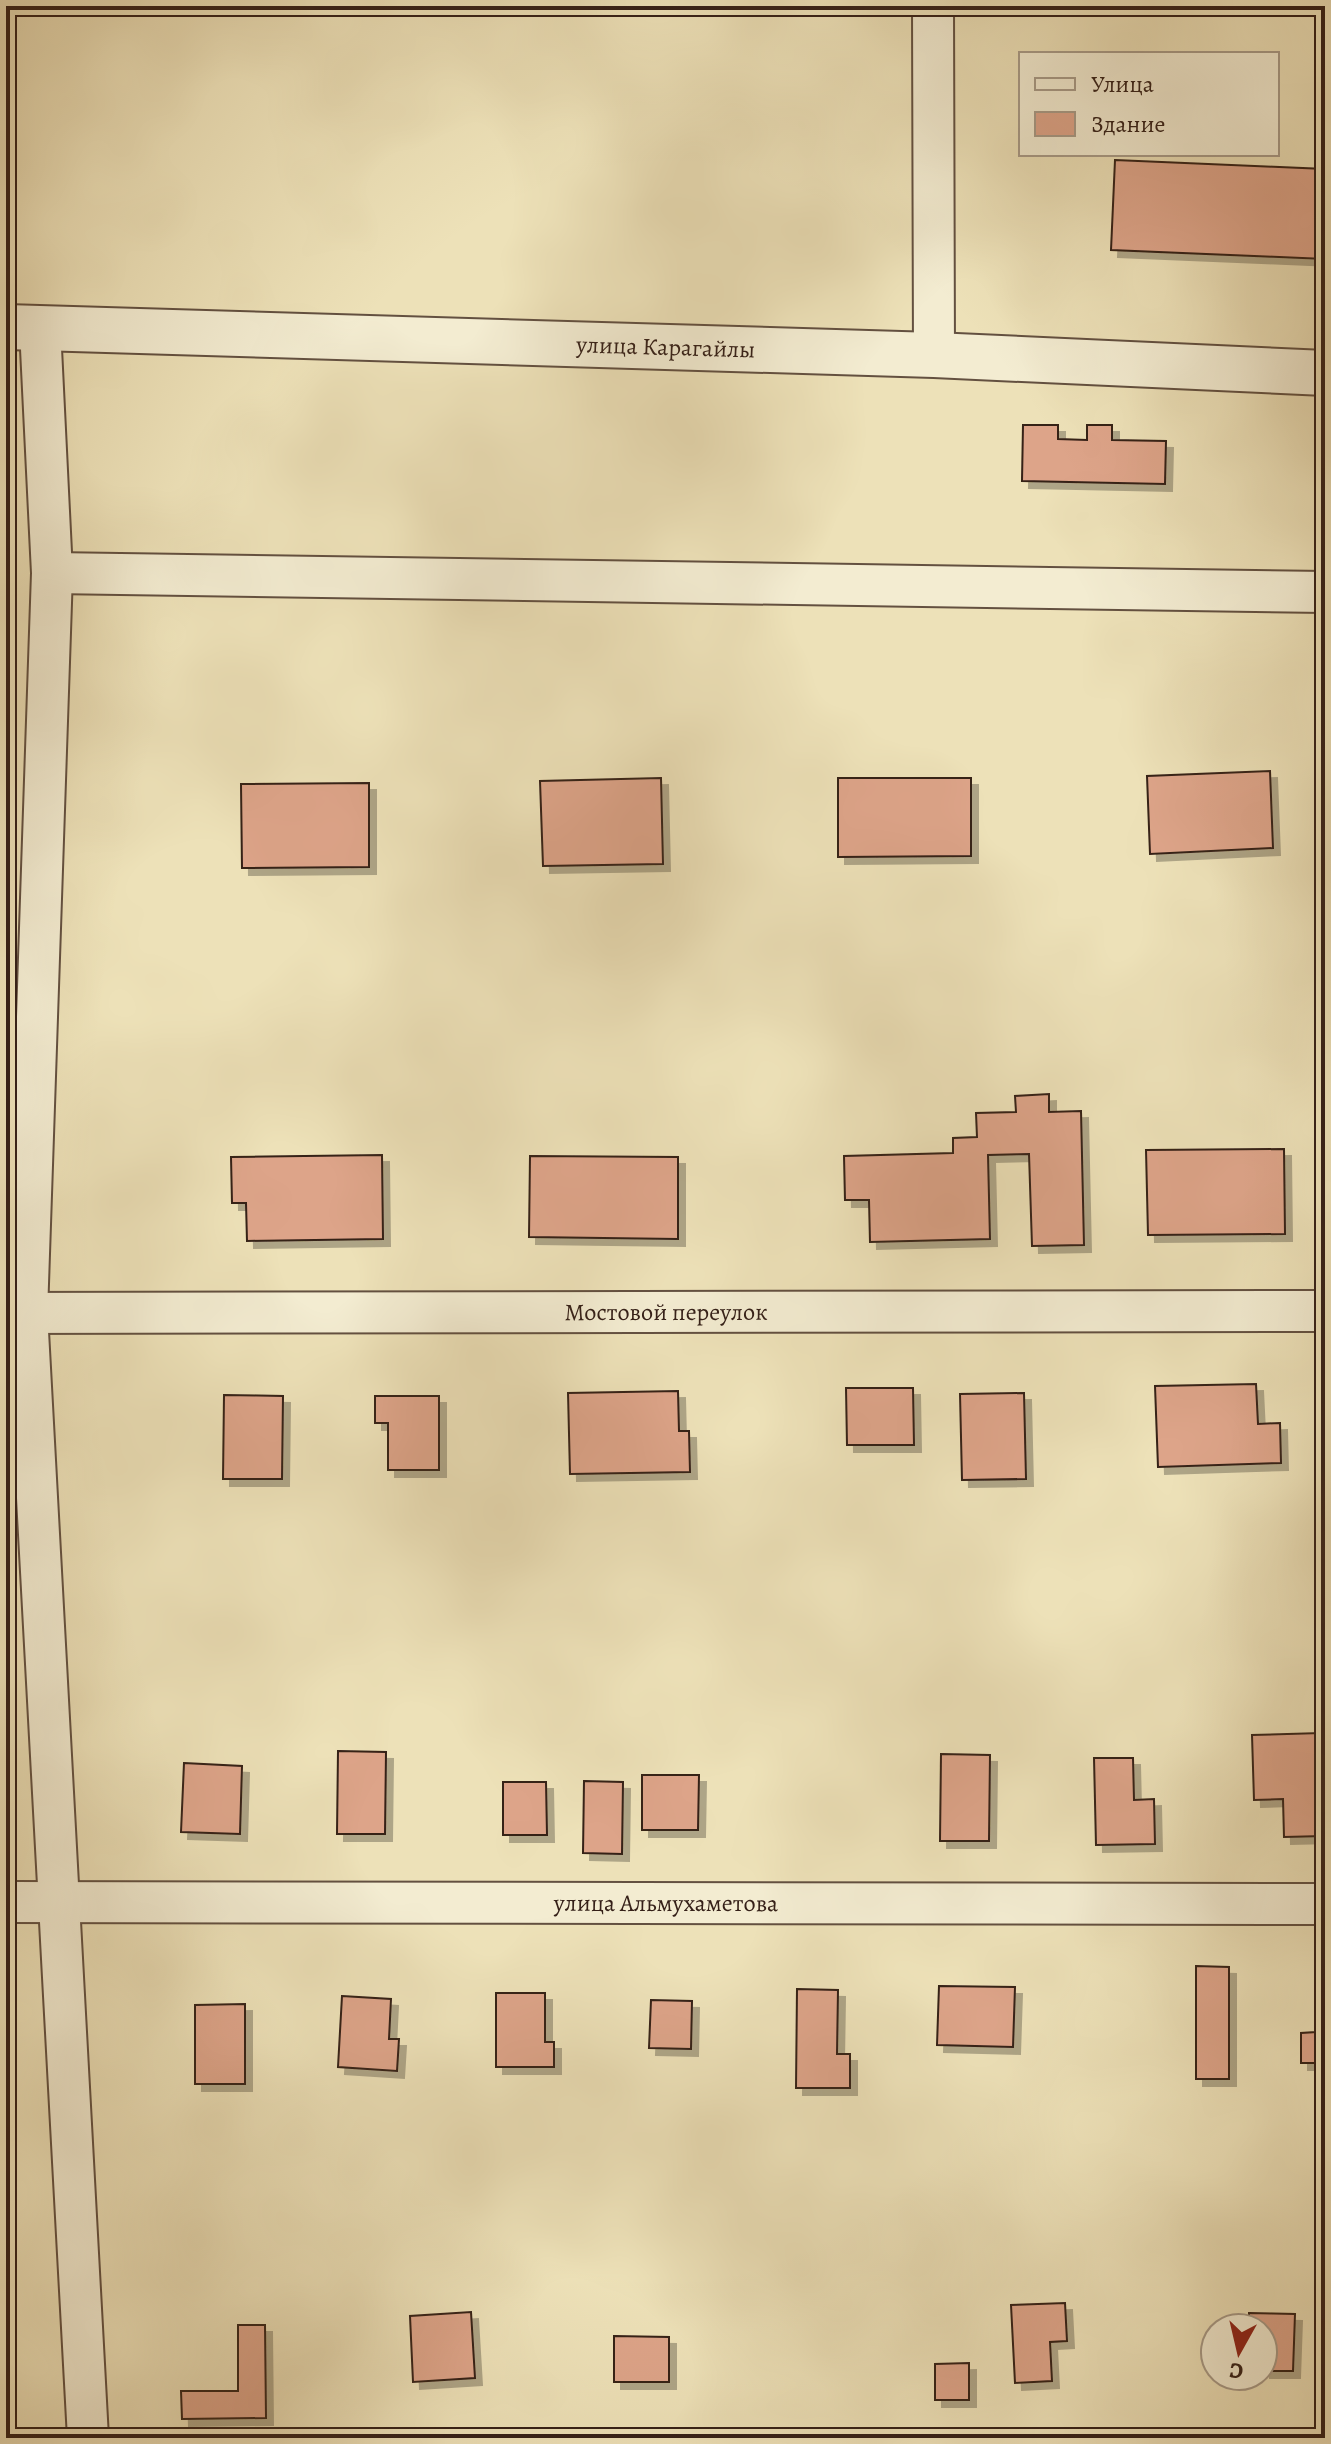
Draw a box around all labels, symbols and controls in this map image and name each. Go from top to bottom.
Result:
legend [1019,52,1279,156]
text: Улица [1091,68,1154,100]
text: Здание [1091,108,1166,140]
street label: улица Карагайлы [575,328,756,366]
street label: Мостовой переулок [564,1296,768,1328]
street label: улица Альмухаметова [553,1887,778,1919]
north arrow [1199,2312,1279,2392]
text: С [1228,2355,1245,2387]

